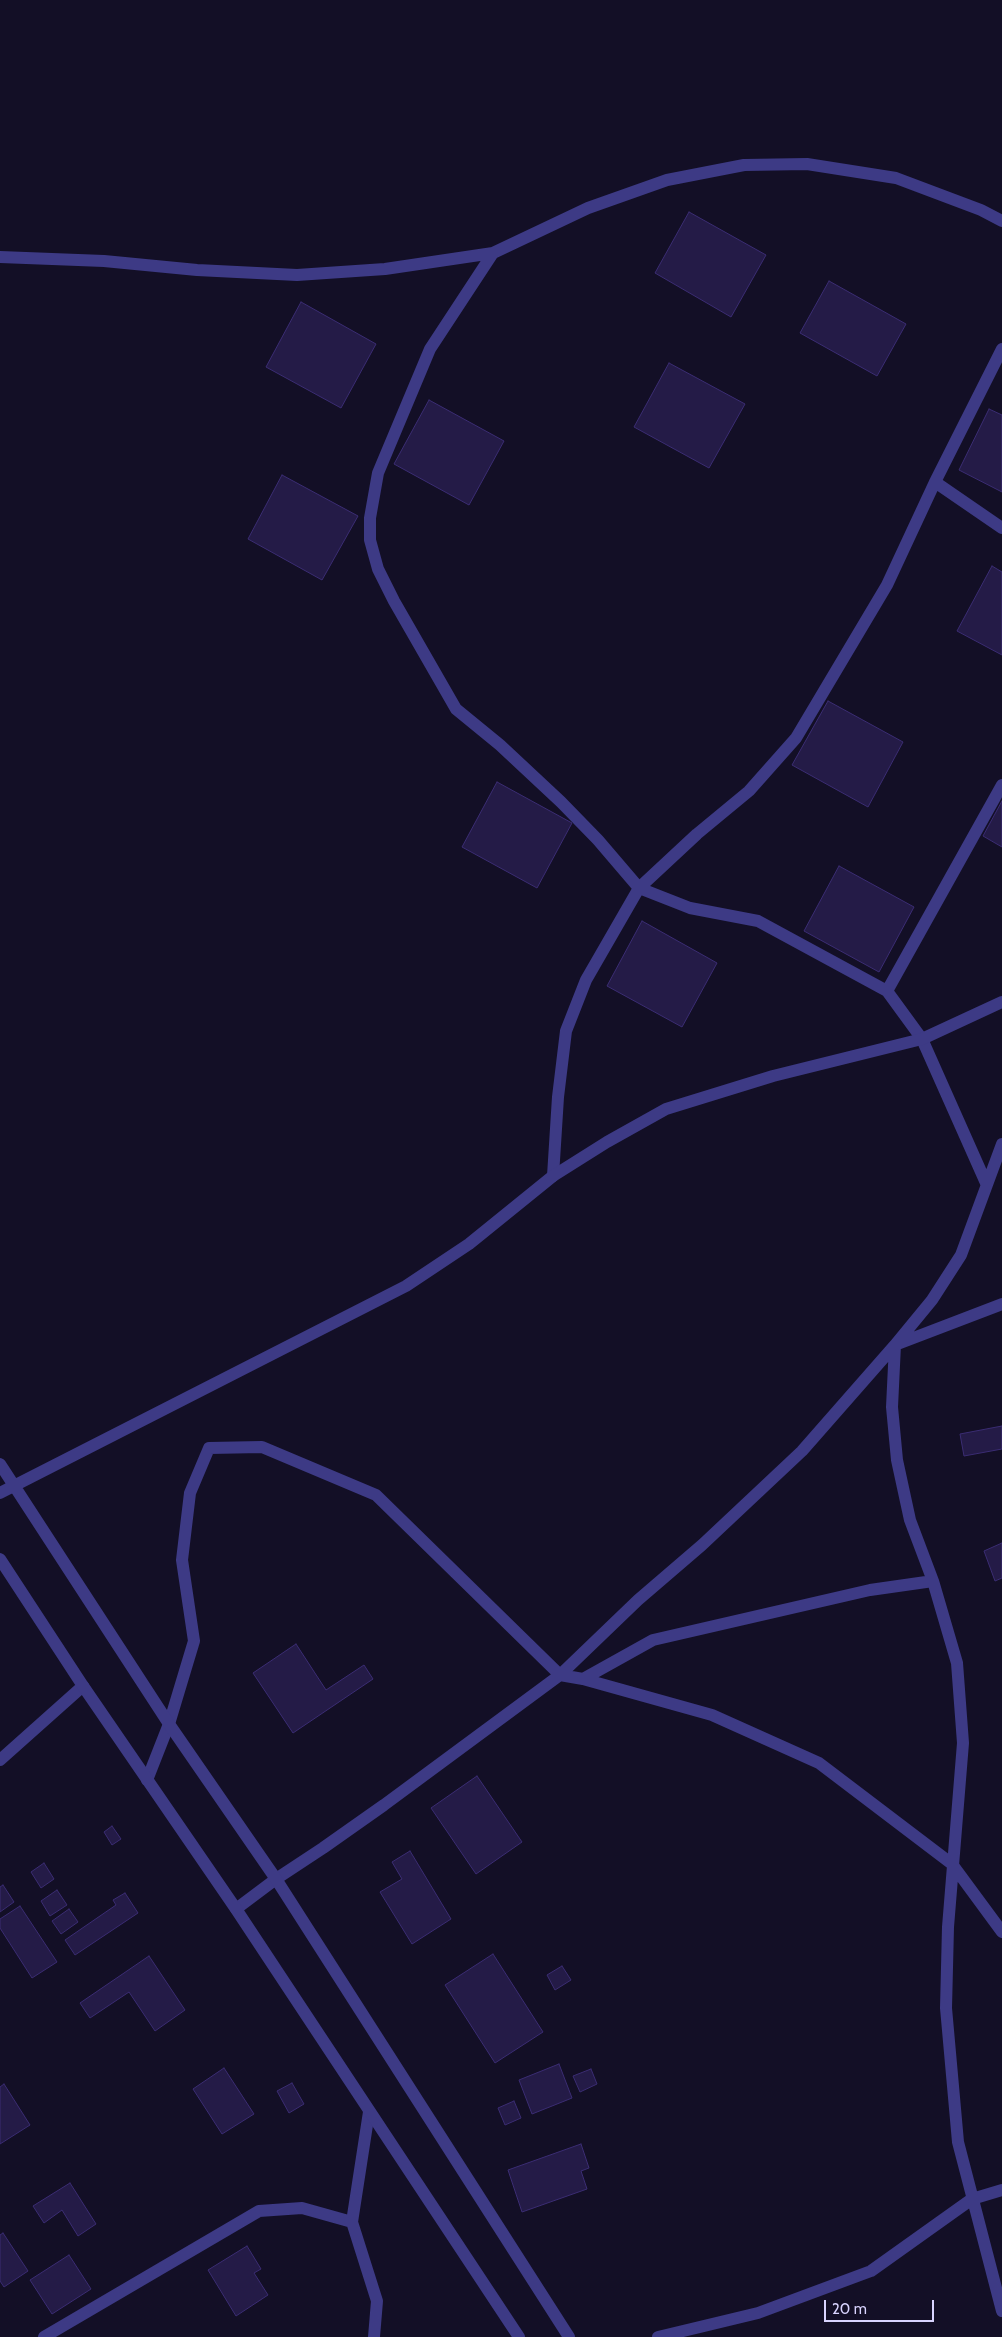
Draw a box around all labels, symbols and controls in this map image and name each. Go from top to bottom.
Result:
scale bar [827,2290,937,2322]
text: 20 m [832,2300,867,2318]

